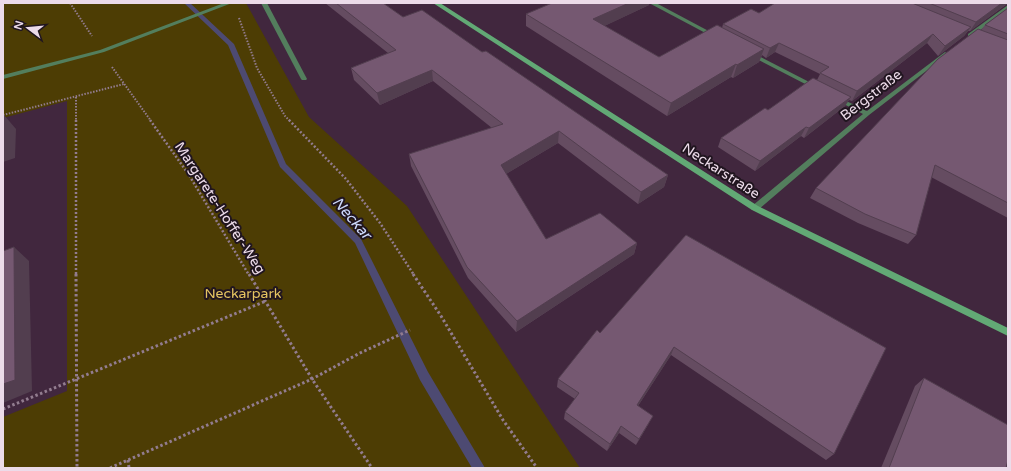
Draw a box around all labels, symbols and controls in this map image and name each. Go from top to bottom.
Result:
north arrow [8,8,48,48]
text: N [11,19,26,31]
street label: Bergstraße [837,66,905,124]
street label: Margarete-Hoffer-Weg [171,139,269,277]
street label: Neckarstraße [679,140,763,202]
water label: Neckar [329,193,377,245]
park label: Neckarpark [205,285,282,302]

